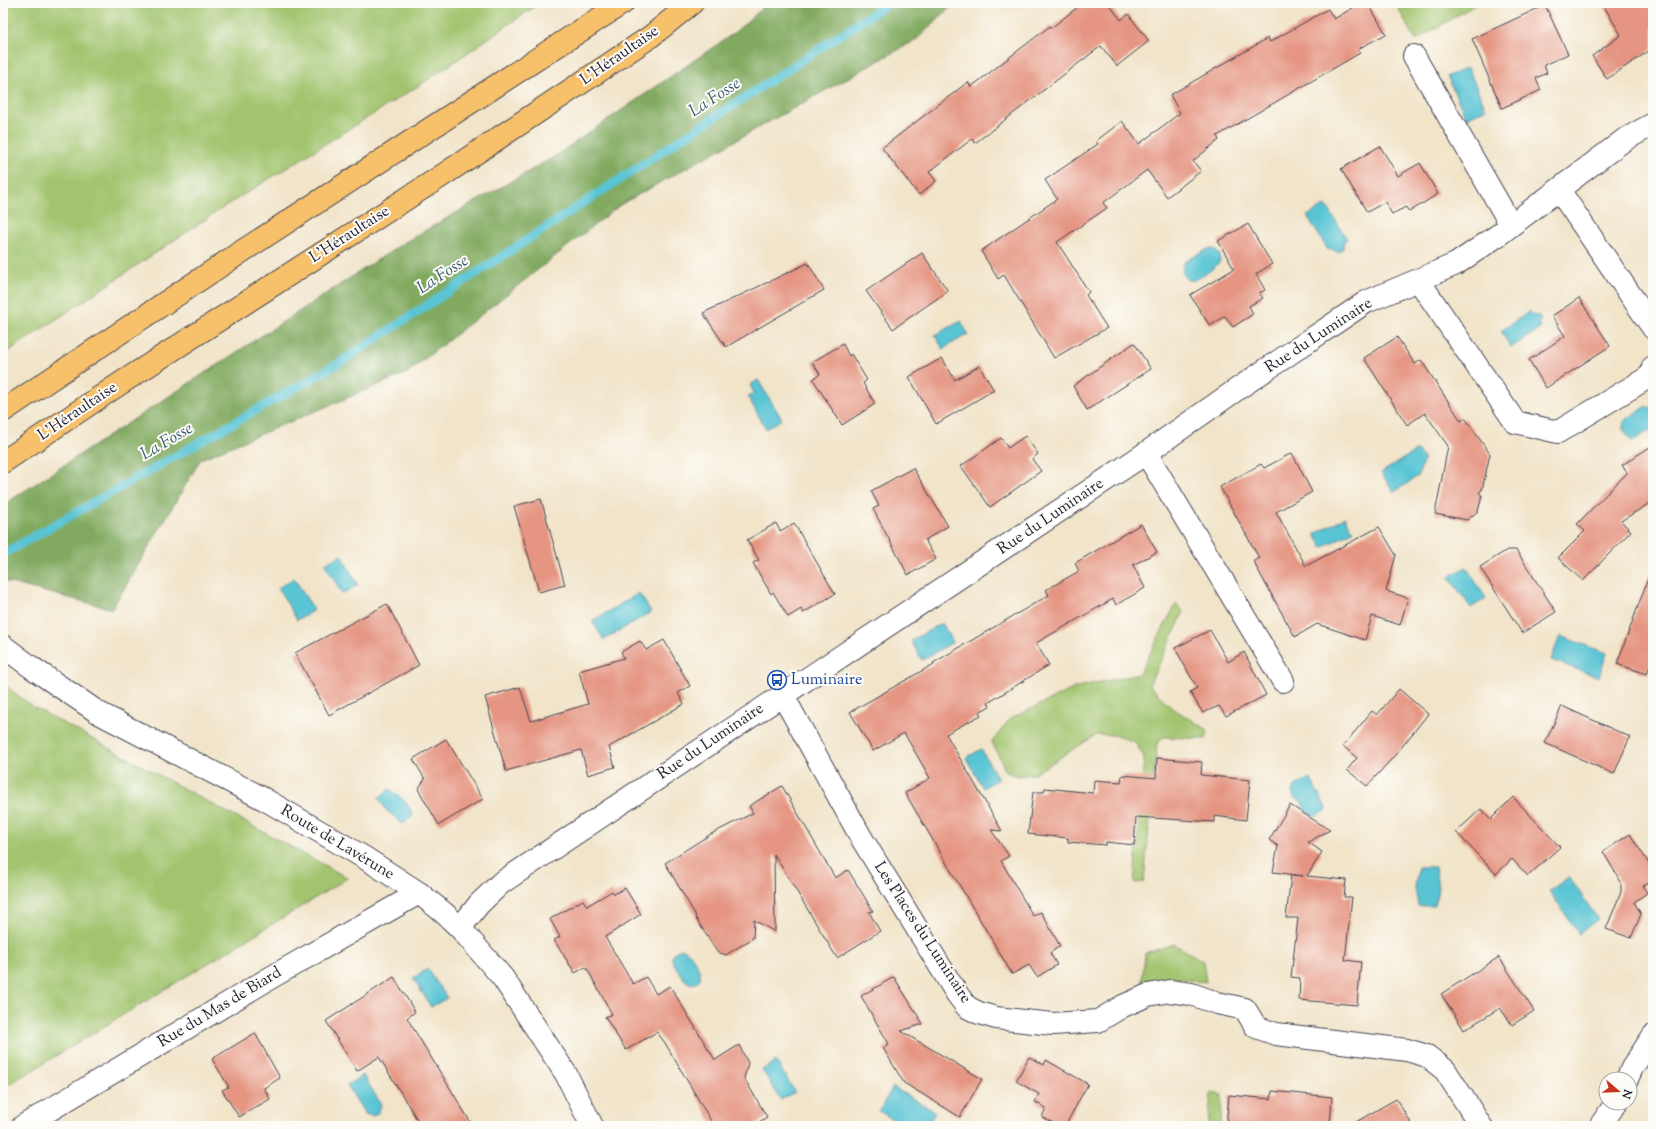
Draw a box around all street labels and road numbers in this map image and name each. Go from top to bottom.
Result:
street label: L'Héraultaise [576,20,664,92]
street label: L'Héraultaise [305,200,395,270]
street label: Rue du Luminaire [1261,293,1377,379]
street label: L'Héraultaise [34,377,122,447]
street label: Rue du Luminaire [993,473,1109,561]
street label: Rue du Luminaire [653,698,769,786]
street label: Route de Lavérune [276,800,398,886]
street label: Les Places du Luminaire [867,858,977,1008]
street label: Rue du Mas de Biard [154,962,286,1054]

